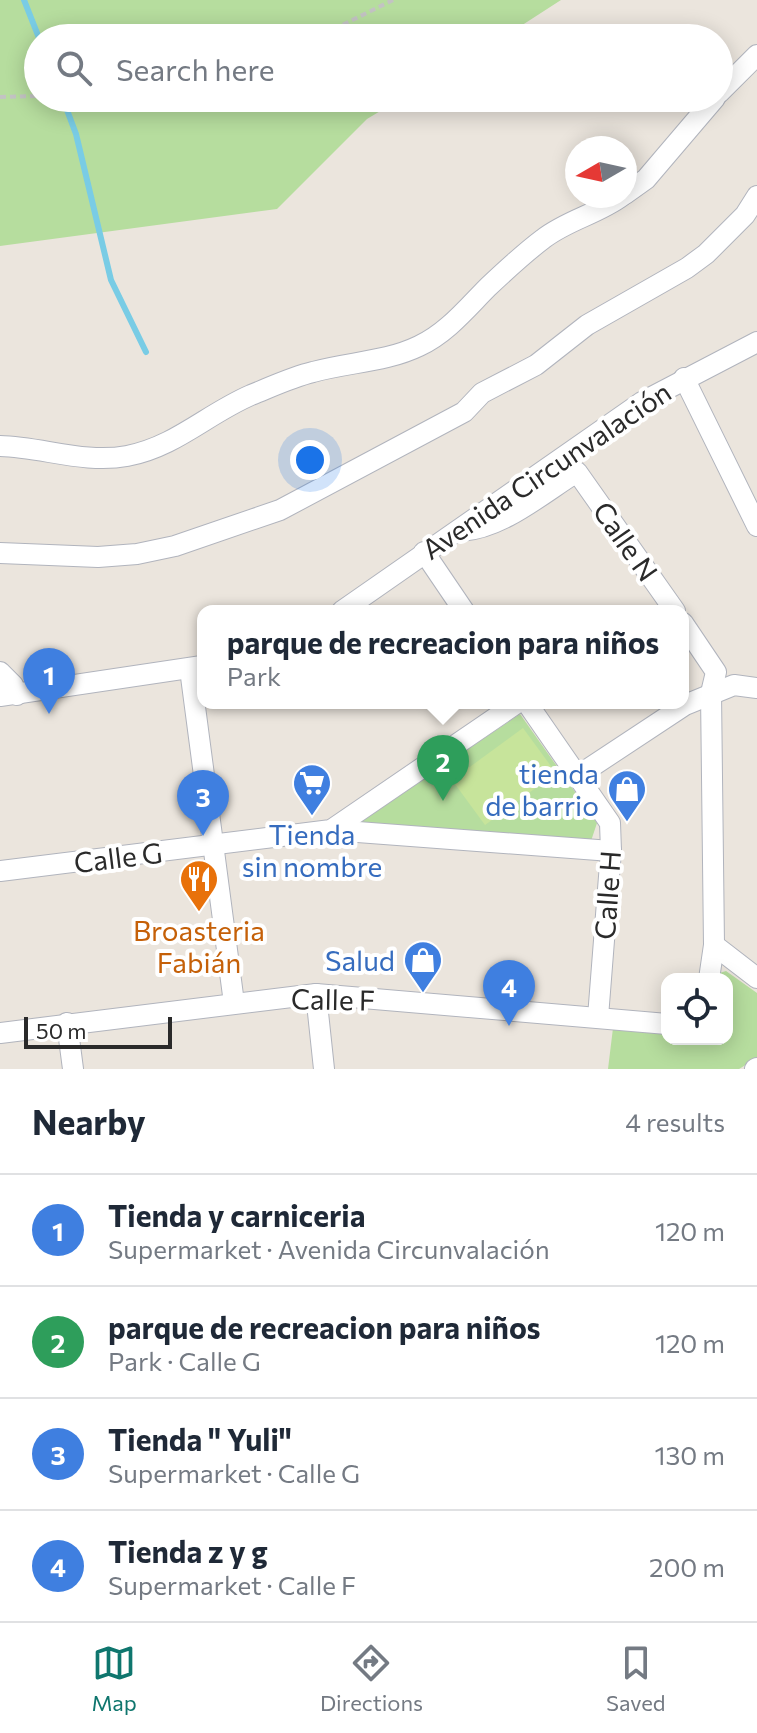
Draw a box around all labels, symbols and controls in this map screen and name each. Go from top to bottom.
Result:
search box [24,24,733,112]
icon: search [52,46,96,90]
text: Search here [116,50,275,87]
north arrow [565,136,637,208]
street label: Avenida Circunvalación [415,374,677,566]
your location [290,440,330,480]
street label: Calle N [586,495,666,587]
popup [197,605,689,709]
text: parque de recreacion para niños [227,623,659,660]
pin: 1 [23,648,75,714]
text: Park [227,660,281,691]
pin: 2 [417,735,469,801]
place label: tienda de barrio [485,756,599,822]
supermarket icon: Tienda sin nombre [291,762,333,817]
shop icon: tienda de barrio [606,768,648,823]
pin: 3 [177,770,229,836]
place label: Tienda sin nombre [242,817,382,883]
street label: Calle G [72,835,164,879]
street label: Calle H [587,849,627,941]
restaurant icon: Broasteria Fabián [178,858,220,913]
place label: Broasteria Fabián [133,913,265,979]
shop icon: Salud [402,939,444,994]
place label: Salud [325,943,395,977]
pin: 4 [483,960,535,1026]
map controls [661,973,733,1045]
button: locate [661,973,733,1045]
street label: Calle F [291,981,375,1017]
scale bar [24,1013,172,1049]
text: 50 m [36,1017,86,1044]
text: Nearby [32,1100,146,1142]
text: 4 results [625,1106,725,1137]
text: Tienda y carniceria [108,1196,365,1233]
text: 1 [52,1215,64,1246]
text: 120 m [655,1215,725,1246]
text: Supermarket · Avenida Circunvalación [108,1233,550,1264]
text: parque de recreacion para niños [108,1308,541,1345]
text: 2 [51,1327,65,1358]
text: 120 m [655,1327,725,1358]
text: Park · Calle G [108,1345,261,1376]
text: Tienda " Yuli" [108,1420,292,1457]
text: 3 [50,1439,66,1470]
text: 130 m [654,1439,725,1470]
text: Supermarket · Calle G [108,1457,360,1488]
text: Tienda z y g [108,1532,268,1569]
text: 4 [50,1551,66,1582]
text: 200 m [649,1551,725,1582]
text: Supermarket · Calle F [108,1569,356,1600]
tab: Map [92,1641,137,1716]
tab: Directions [320,1641,423,1716]
tab: Saved [606,1641,665,1716]

